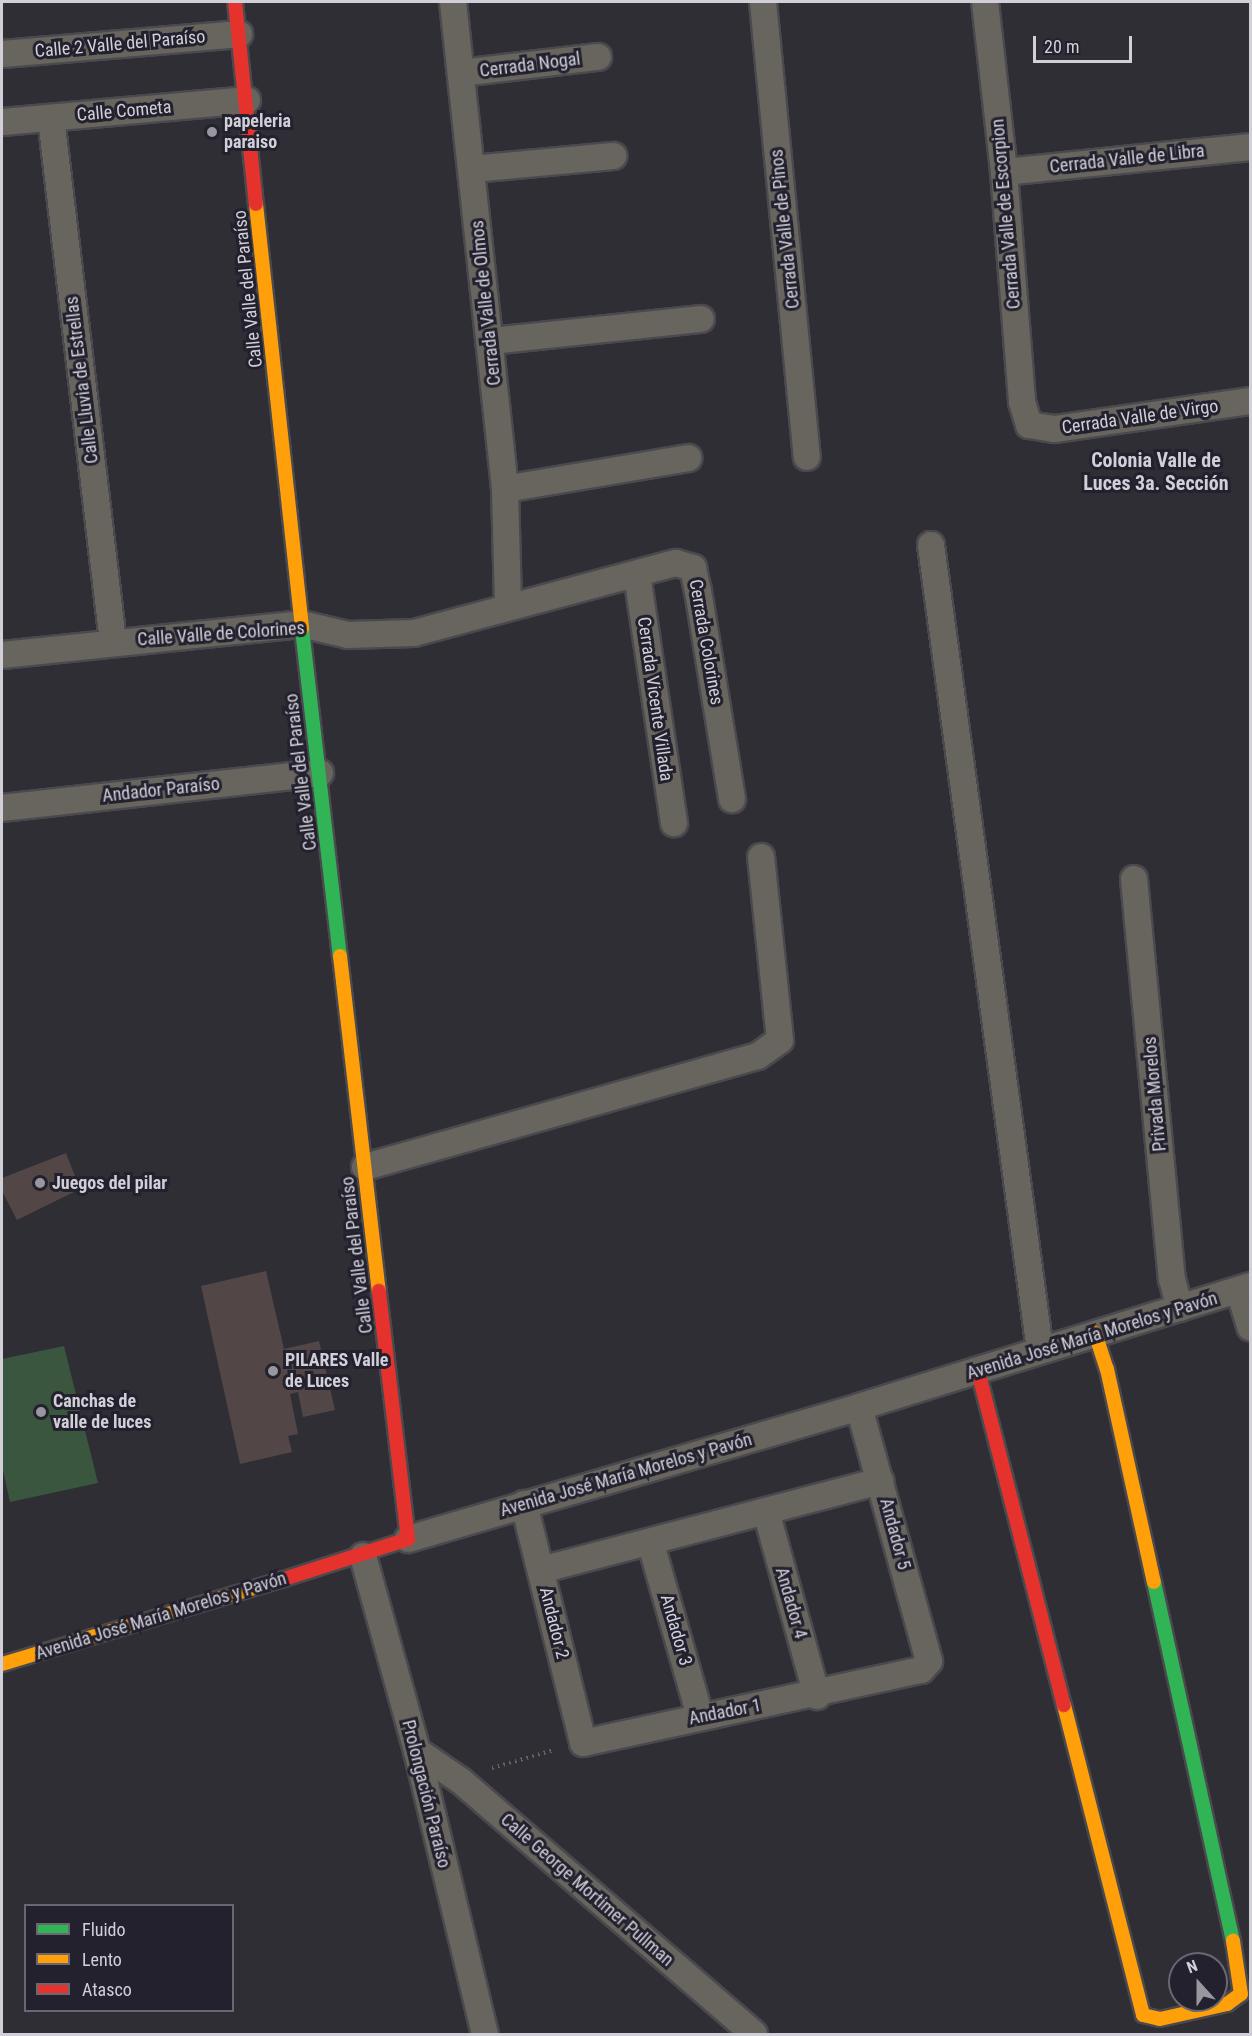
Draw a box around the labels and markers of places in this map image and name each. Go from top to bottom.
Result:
place label: papeleria paraiso [224,111,291,154]
marker: papeleria paraiso [205,125,219,139]
place label: Juegos del pilar [52,1172,167,1194]
marker: Juegos del pilar [33,1176,47,1190]
place label: PILARES Valle de Luces [285,1350,388,1392]
marker: PILARES Valle de Luces [266,1364,280,1378]
place label: Canchas de valle de luces [53,1391,151,1434]
marker: Canchas de valle de luces [34,1405,48,1419]

